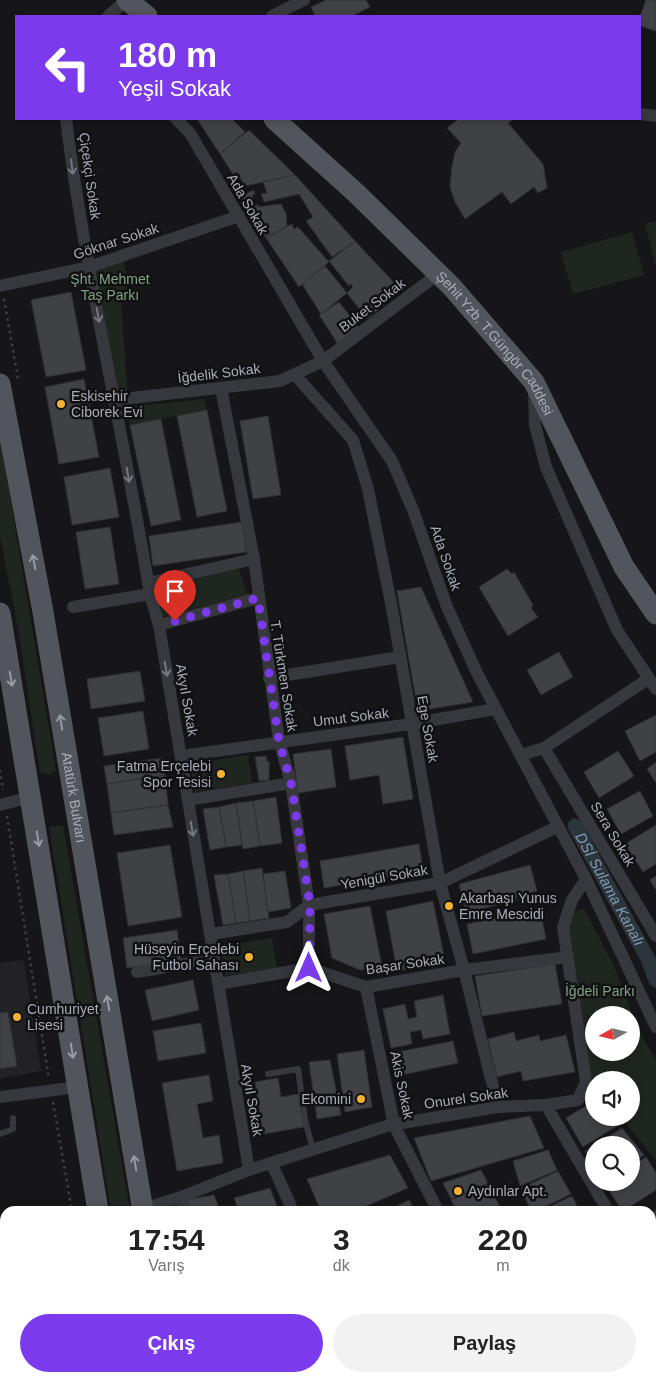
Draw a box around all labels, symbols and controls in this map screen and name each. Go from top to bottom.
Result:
icon: left [35,35,100,100]
text: 180 m [118,35,217,74]
text: Yeşil Sokak [118,76,231,101]
street label: Çiçekçi Sokak [76,131,104,222]
one-way arrow [67,159,77,175]
street label: Ada Sokak [224,171,272,238]
street label: Göknar Sokak [71,219,162,262]
street label: Şehit Yzb. T.Güngör Caddesi [433,268,557,418]
park label: Şht. Mehmet Taş Parkı [70,271,150,303]
street label: Buket Sokak [336,274,409,335]
one-way arrow [94,307,104,323]
street label: İğdelik Sokak [177,359,262,386]
place label: Eskisehir Ciborek Evi [71,388,143,420]
marker: Eskisehir Ciborek Evi [55,398,67,410]
one-way arrow [124,467,134,483]
street label: Ada Sokak [427,523,465,594]
one-way arrow [28,554,38,570]
pin [154,570,196,621]
icon: arrive [161,577,189,605]
street label: T. Türkmen Sokak [267,619,301,734]
one-way arrow [162,660,172,676]
street label: Akyıl Sokak [173,663,201,738]
one-way arrow [7,670,17,686]
street label: Ege Sokak [414,694,442,765]
street label: Umut Sokak [312,704,391,730]
one-way arrow [56,714,66,730]
street label: Atatürk Bulvarı [58,751,89,844]
place label: Fatma Erçelebi Spor Tesisi [117,758,211,790]
marker: Fatma Erçelebi Spor Tesisi [215,768,227,780]
street label: Sera Sokak [588,799,639,870]
one-way arrow [187,821,197,837]
water label: DSİ Sulama Kanalı [572,829,648,949]
one-way arrow [33,831,43,847]
street label: Yenigül Sokak [339,861,430,893]
place label: Akarbaşı Yunus Emre Mescidi [459,890,557,922]
marker: Akarbaşı Yunus Emre Mescidi [443,900,455,912]
place label: Hüseyin Erçelebi Futbol Sahası [134,941,239,973]
position arrow [282,941,334,993]
street label: Başar Sokak [365,950,446,977]
marker: Hüseyin Erçelebi Futbol Sahası [243,951,255,963]
park label: İğdeli Parkı [565,982,635,999]
one-way arrow [103,995,113,1011]
place label: Cumhuriyet Lisesi [27,1001,99,1033]
north arrow [585,1006,640,1061]
map controls [585,1006,640,1191]
marker: Cumhuriyet Lisesi [11,1011,23,1023]
one-way arrow [67,1043,77,1059]
street label: Akis Sokak [387,1049,417,1122]
street label: Akyıl Sokak [238,1063,266,1138]
button: sound [585,1071,640,1126]
street label: Onurel Sokak [423,1084,510,1112]
place label: Ekomini [301,1091,351,1107]
marker: Ekomini [355,1093,367,1105]
button: search [585,1136,640,1191]
one-way arrow [130,1156,140,1172]
place label: Aydınlar Apt. [468,1183,547,1199]
marker: Aydınlar Apt. [452,1185,464,1197]
text: 17:54 [128,1223,205,1256]
text: 3 [333,1223,350,1256]
text: 220 [478,1223,528,1256]
text: Varış [148,1257,185,1274]
text: dk [333,1257,350,1274]
text: m [496,1257,510,1274]
button: Çıkış [20,1314,323,1372]
button: Paylaş [333,1314,636,1372]

